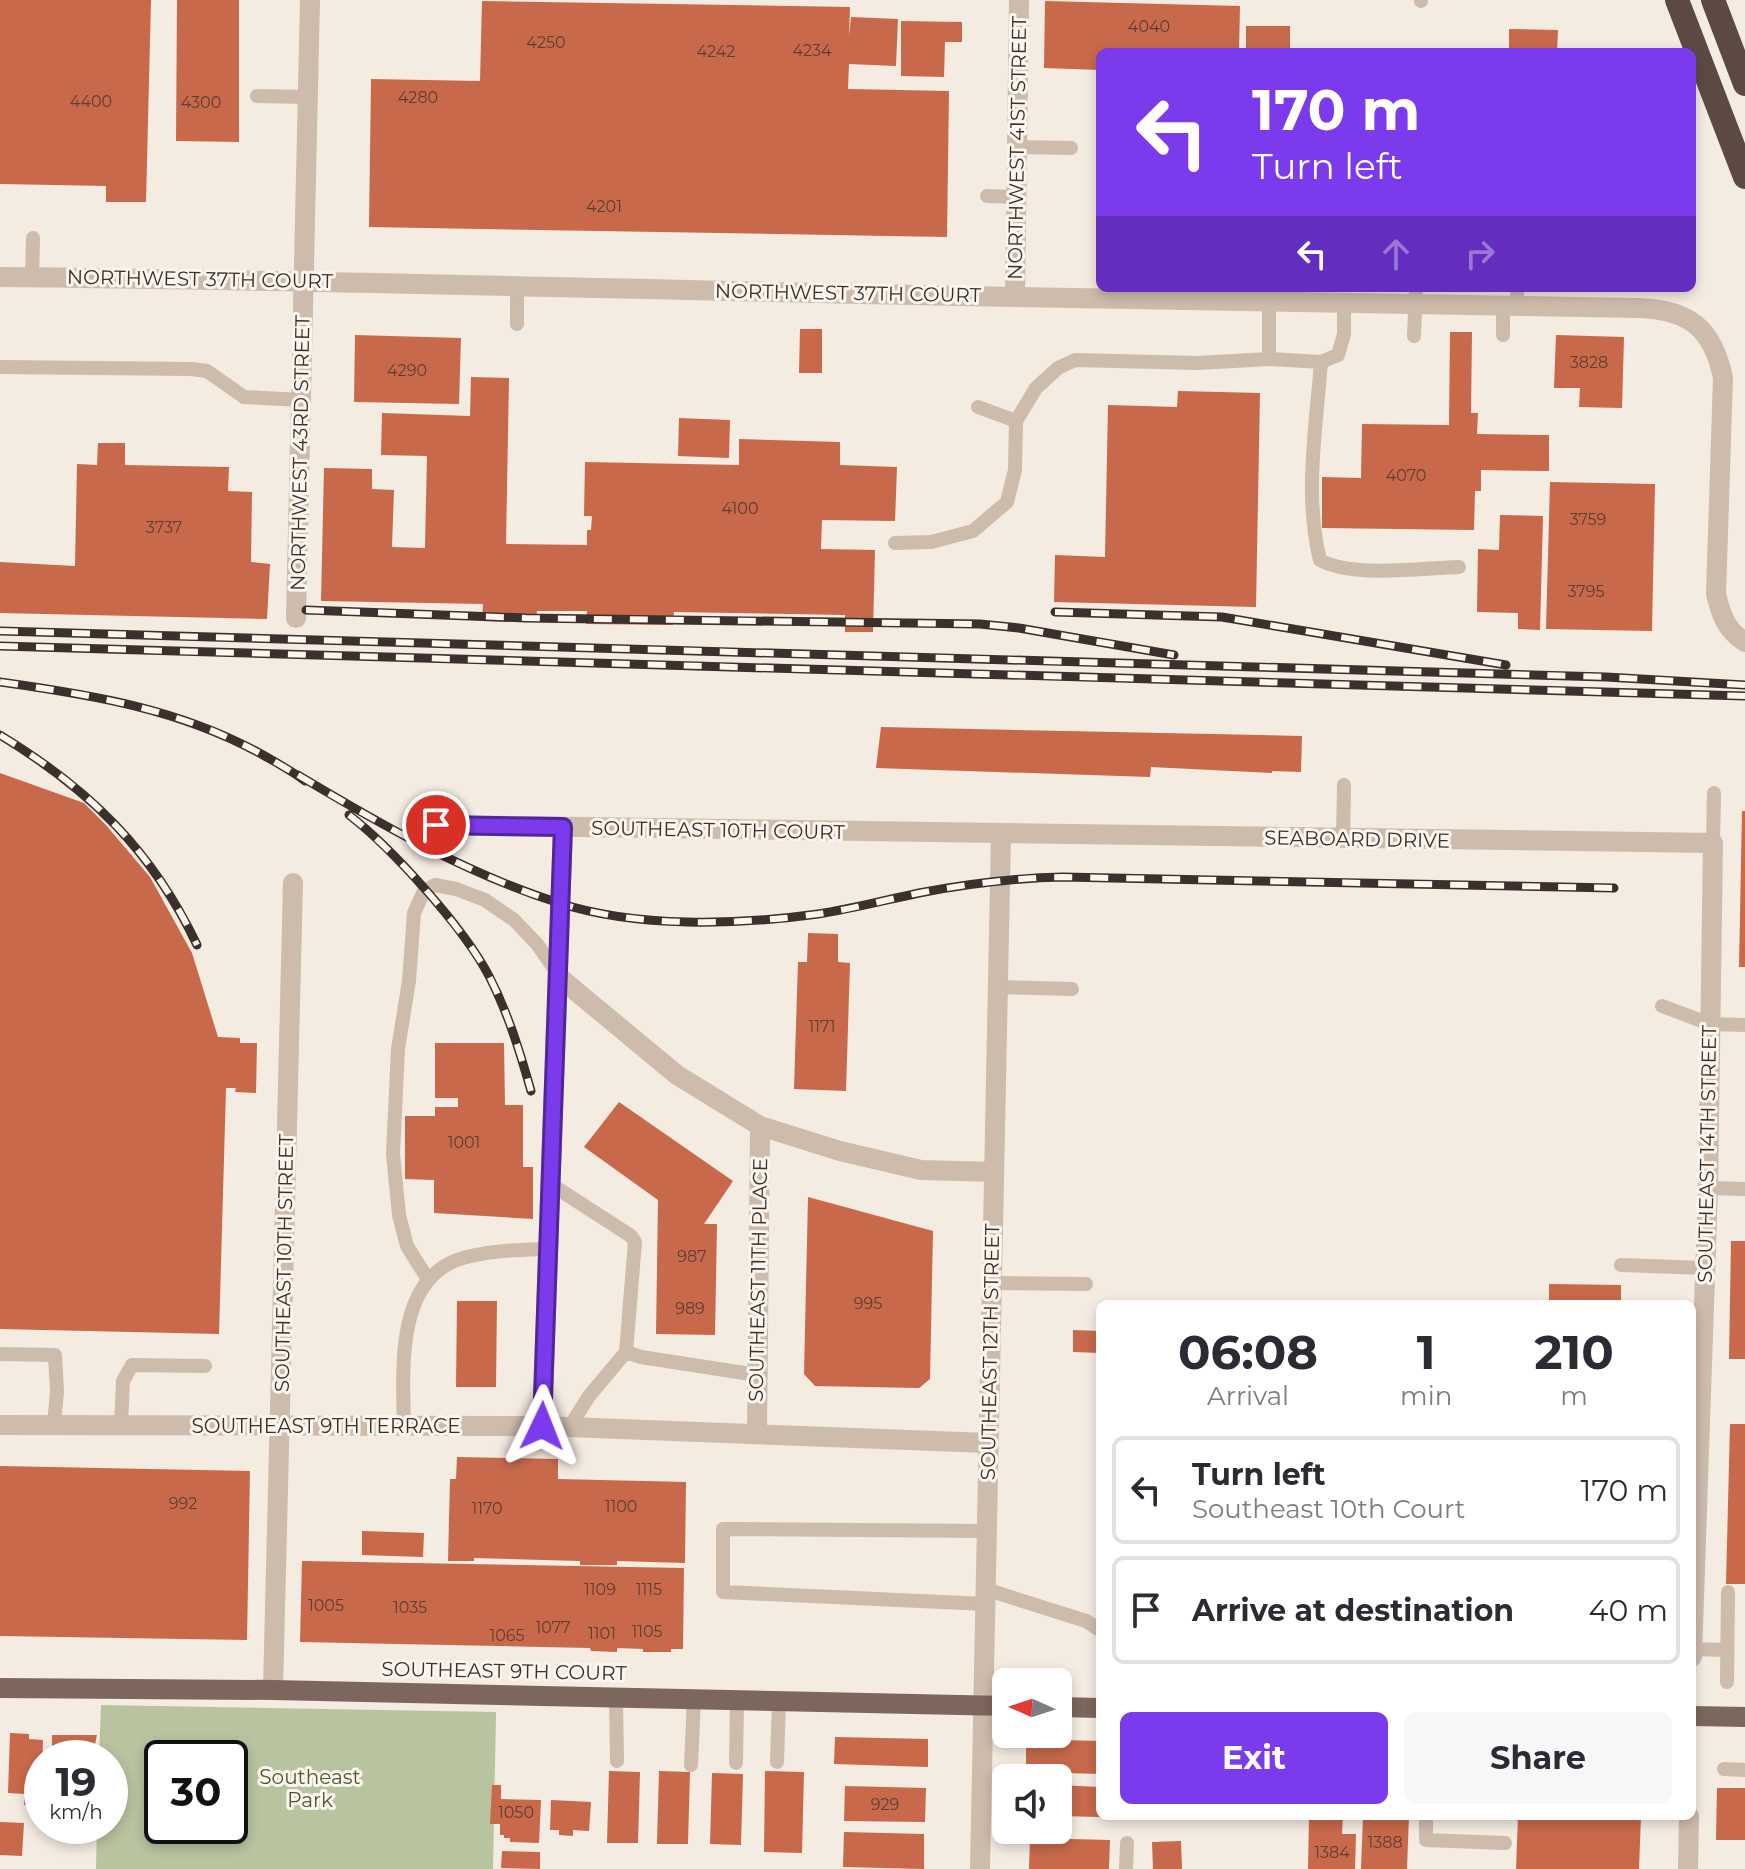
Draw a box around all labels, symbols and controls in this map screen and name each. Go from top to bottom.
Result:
street label: NORTHWEST 41ST STREET [1003,15,1031,280]
house number: 4040 [1128,17,1170,36]
house number: 4250 [526,33,566,52]
house number: 4234 [792,41,832,60]
house number: 4242 [697,42,735,61]
text: 170 m [1252,76,1420,144]
icon: left [1120,80,1224,184]
house number: 4280 [398,88,438,107]
house number: 4400 [70,92,112,111]
house number: 4300 [181,93,221,112]
text: Turn left [1252,144,1403,188]
house number: 4201 [586,197,622,216]
icon: left [1290,232,1334,276]
icon: ahead [1374,232,1418,276]
icon: right [1458,232,1502,276]
street label: NORTHWEST 37TH COURT [67,265,334,293]
street label: NORTHWEST 37TH COURT [715,279,982,307]
street label: NORTHWEST 43RD STREET [286,315,314,591]
house number: 3828 [1570,353,1608,372]
house number: 4290 [387,361,427,380]
house number: 4070 [1386,466,1426,485]
house number: 4100 [721,499,759,518]
house number: 3759 [1570,510,1606,529]
house number: 3737 [146,518,182,537]
house number: 3795 [1567,582,1605,601]
pin [402,791,470,859]
icon: arrive [414,803,458,847]
street label: SOUTHEAST 10TH COURT [591,816,846,844]
street label: SEABOARD DRIVE [1264,825,1450,853]
house number: 1171 [809,1017,835,1036]
street label: SOUTHEAST 14TH STREET [1693,1024,1721,1283]
street label: SOUTHEAST 10TH STREET [270,1133,298,1392]
house number: 1001 [448,1133,480,1152]
street label: SOUTHEAST 11TH PLACE [744,1158,772,1402]
street label: SOUTHEAST 12TH STREET [976,1223,1004,1480]
house number: 987 [677,1247,707,1266]
house number: 995 [854,1294,882,1313]
house number: 989 [675,1299,705,1318]
text: 06:08 [1178,1323,1318,1381]
text: 1 [1417,1323,1436,1381]
text: 210 [1534,1323,1614,1381]
text: Arrival [1207,1380,1289,1412]
text: min [1400,1380,1452,1412]
text: m [1560,1380,1588,1412]
position arrow [500,1384,584,1468]
street label: SOUTHEAST 9TH TERRACE [191,1414,461,1438]
text: Turn left [1192,1456,1325,1493]
icon: left [1124,1468,1168,1512]
text: 170 m [1581,1472,1668,1509]
text: Southeast 10th Court [1192,1493,1465,1525]
house number: 992 [169,1494,197,1513]
house number: 1100 [605,1497,637,1516]
house number: 1170 [471,1499,503,1518]
house number: 1109 [584,1580,616,1599]
house number: 1115 [636,1580,662,1599]
icon: arrive [1124,1588,1168,1632]
text: Arrive at destination [1192,1592,1514,1629]
text: 40 m [1589,1592,1668,1629]
house number: 1005 [308,1596,344,1615]
house number: 1035 [393,1598,427,1617]
house number: 1077 [535,1618,571,1637]
house number: 1105 [631,1622,663,1641]
house number: 1101 [588,1624,616,1643]
house number: 1065 [489,1626,525,1645]
street label: SOUTHEAST 9TH COURT [381,1657,627,1685]
north arrow [992,1668,1072,1748]
map controls [992,1668,1072,1844]
button: Exit [1120,1712,1388,1804]
button: Share [1404,1712,1672,1804]
speed limit sign: 30 [144,1740,248,1844]
text: 19 [55,1757,97,1806]
button: sound [992,1764,1072,1844]
park label: Southeast Park [259,1765,361,1812]
house number: 929 [871,1795,899,1814]
text: km/h [49,1800,103,1824]
house number: 1050 [498,1803,534,1822]
house number: 1388 [1367,1833,1403,1852]
house number: 1384 [1314,1843,1350,1862]

